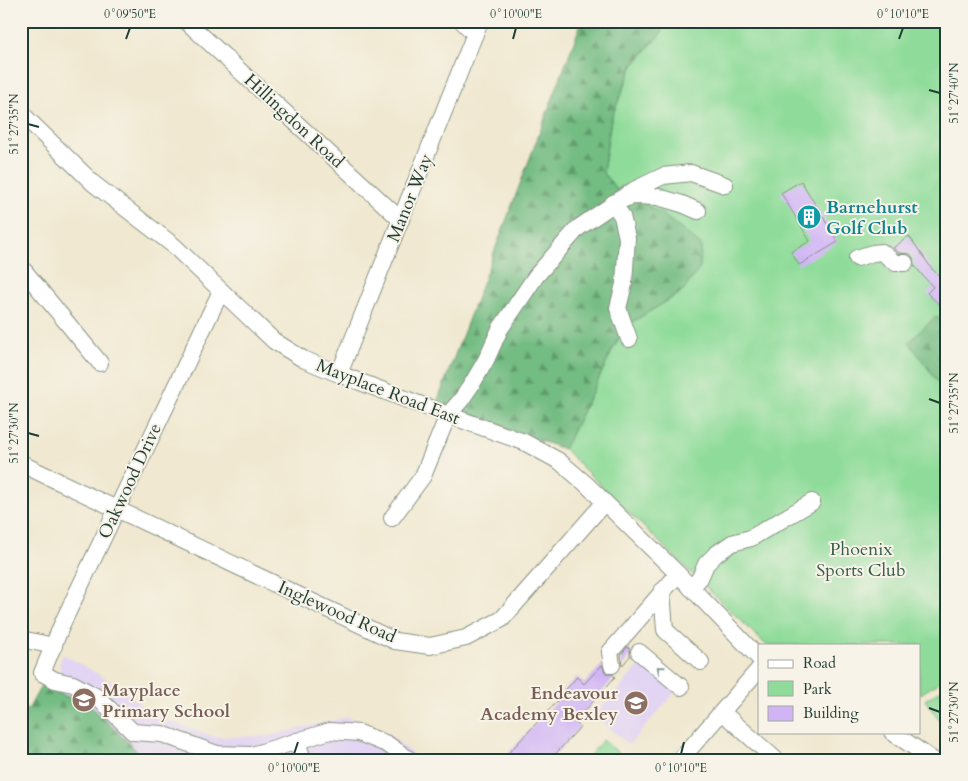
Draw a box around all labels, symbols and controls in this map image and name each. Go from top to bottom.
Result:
text: 0°09'50"E [104,6,156,22]
text: 0°10'00"E [490,6,542,22]
text: 0°10'10"E [877,6,929,22]
text: 51°27'40"N [946,62,962,123]
street label: Hillingdon Road [238,68,350,174]
text: 51°27'35"N [6,93,22,154]
street label: Manor Way [381,150,439,246]
place label: Barnehurst Golf Club [826,195,918,241]
building icon: Barnehurst Golf Club [796,204,822,230]
street label: Mayplace Road East [312,353,464,431]
text: 51°27'35"N [946,372,962,433]
text: 51°27'30"N [6,402,22,463]
street label: Oakwood Drive [92,419,168,543]
park label: Phoenix Sports Club [816,537,906,583]
street label: Inglewood Road [274,575,401,649]
legend [758,644,920,734]
text: Road [803,653,836,673]
one-way arrow [657,667,666,675]
place label: Mayplace Primary School [102,678,230,724]
text: Park [803,679,832,699]
place label: Endeavour Academy Bexley [480,681,619,727]
text: 51°27'30"N [946,681,962,742]
school or university icon: Mayplace Primary School [71,687,97,713]
school or university icon: Endeavour Academy Bexley [623,690,649,716]
text: Building [803,703,859,723]
text: 0°10'00"E [268,760,320,776]
text: 0°10'10"E [655,760,707,776]

